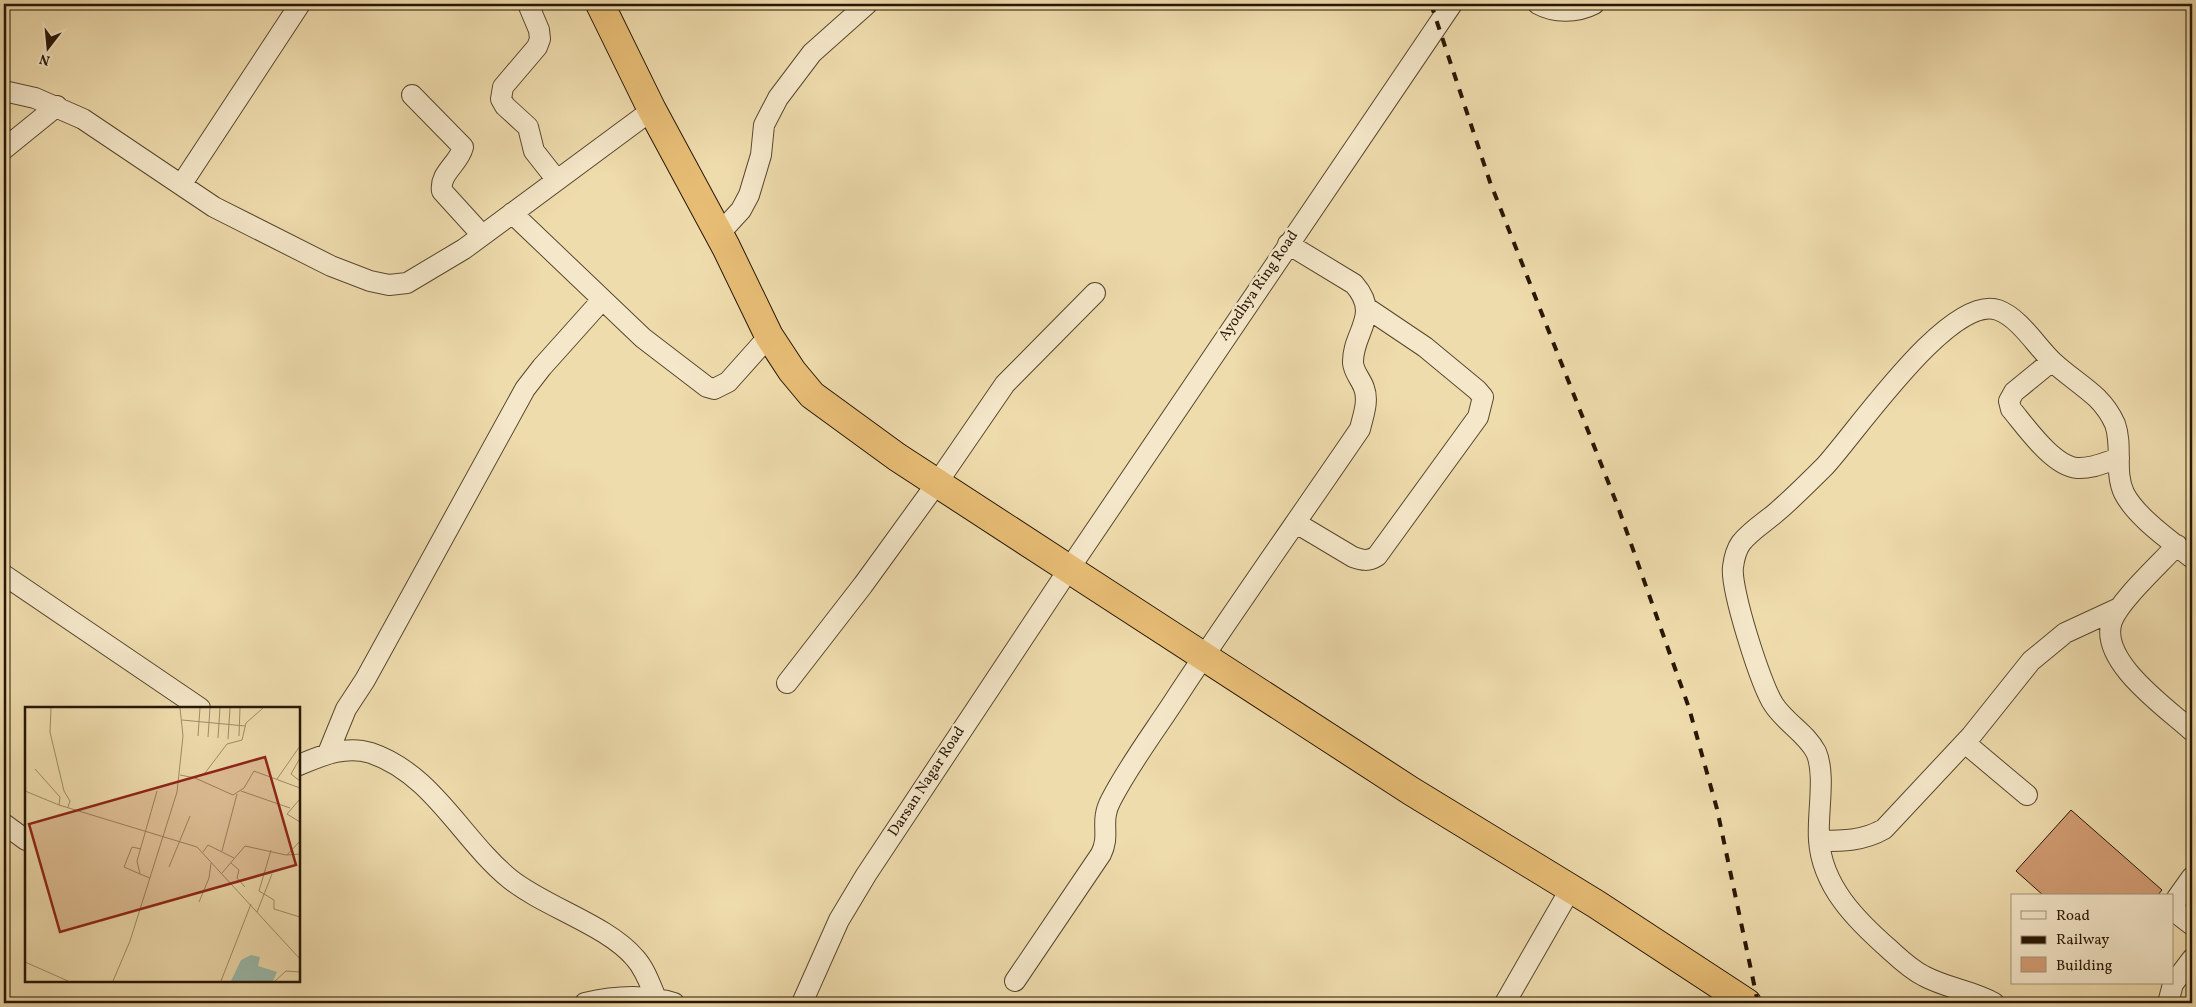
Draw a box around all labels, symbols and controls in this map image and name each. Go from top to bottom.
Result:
north arrow [22,22,72,72]
text: N [37,49,52,70]
street label: Ayodhya Ring Road [1214,227,1304,345]
inset map [25,707,300,982]
street label: Darsan Nagar Road [883,723,971,841]
legend [2011,894,2174,984]
text: Road [2056,906,2090,927]
text: Railway [2056,930,2109,951]
text: Building [2056,956,2113,977]

